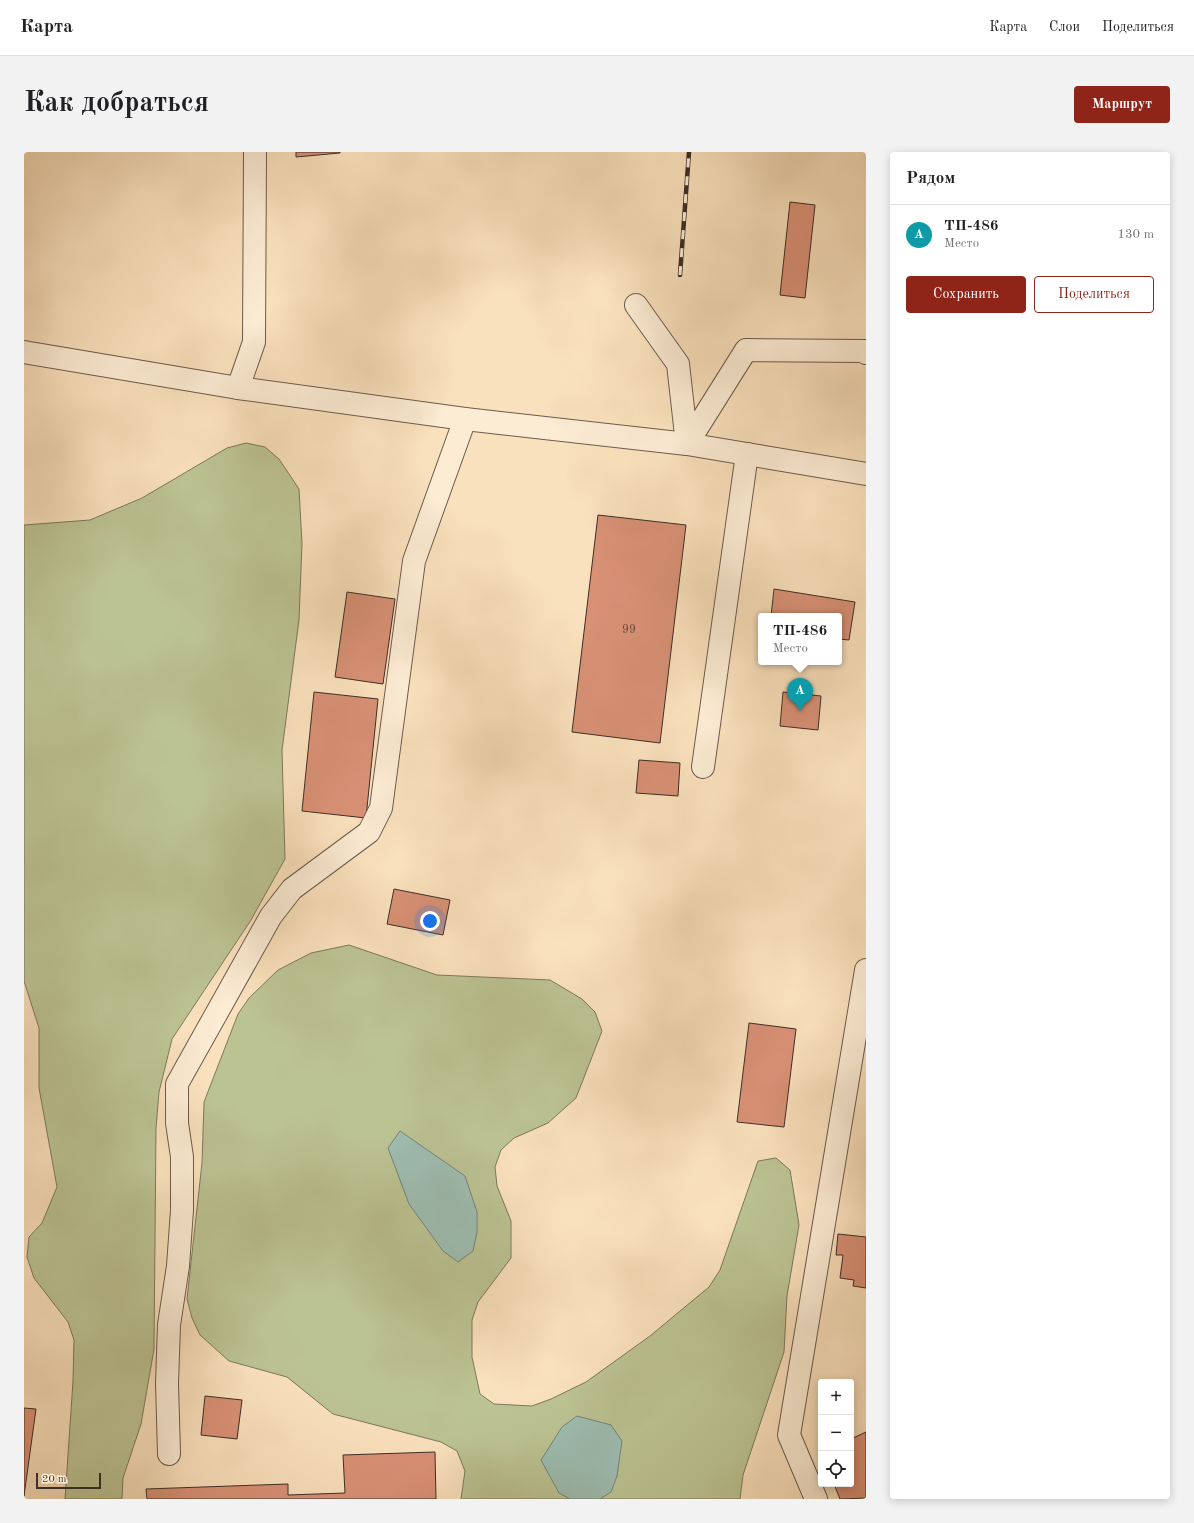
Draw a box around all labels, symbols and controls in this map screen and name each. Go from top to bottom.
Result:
text: Карта [20,18,73,37]
text: Карта [989,20,1027,34]
text: Слои [1049,20,1080,34]
text: Поделиться [1102,20,1174,34]
button: Маршрут [1074,86,1170,123]
text: Как добраться [24,90,209,118]
text: Рядом [906,170,955,187]
text: ТП-486 [944,219,999,234]
text: A [914,228,924,241]
text: 130 m [1117,228,1154,241]
text: Место [944,237,979,250]
button: Сохранить [906,276,1026,313]
button: Поделиться [1034,276,1154,313]
popup [758,613,842,665]
house number: 99 [622,624,636,636]
text: ТП-486 [773,624,827,639]
text: Место [773,642,808,655]
pin: A [787,678,813,711]
your location [420,911,440,931]
map controls [818,1379,854,1487]
button: + [818,1379,854,1415]
button: − [818,1415,854,1451]
button: locate [818,1451,854,1487]
scale bar [36,1471,101,1490]
text: 20 m [42,1474,67,1485]

